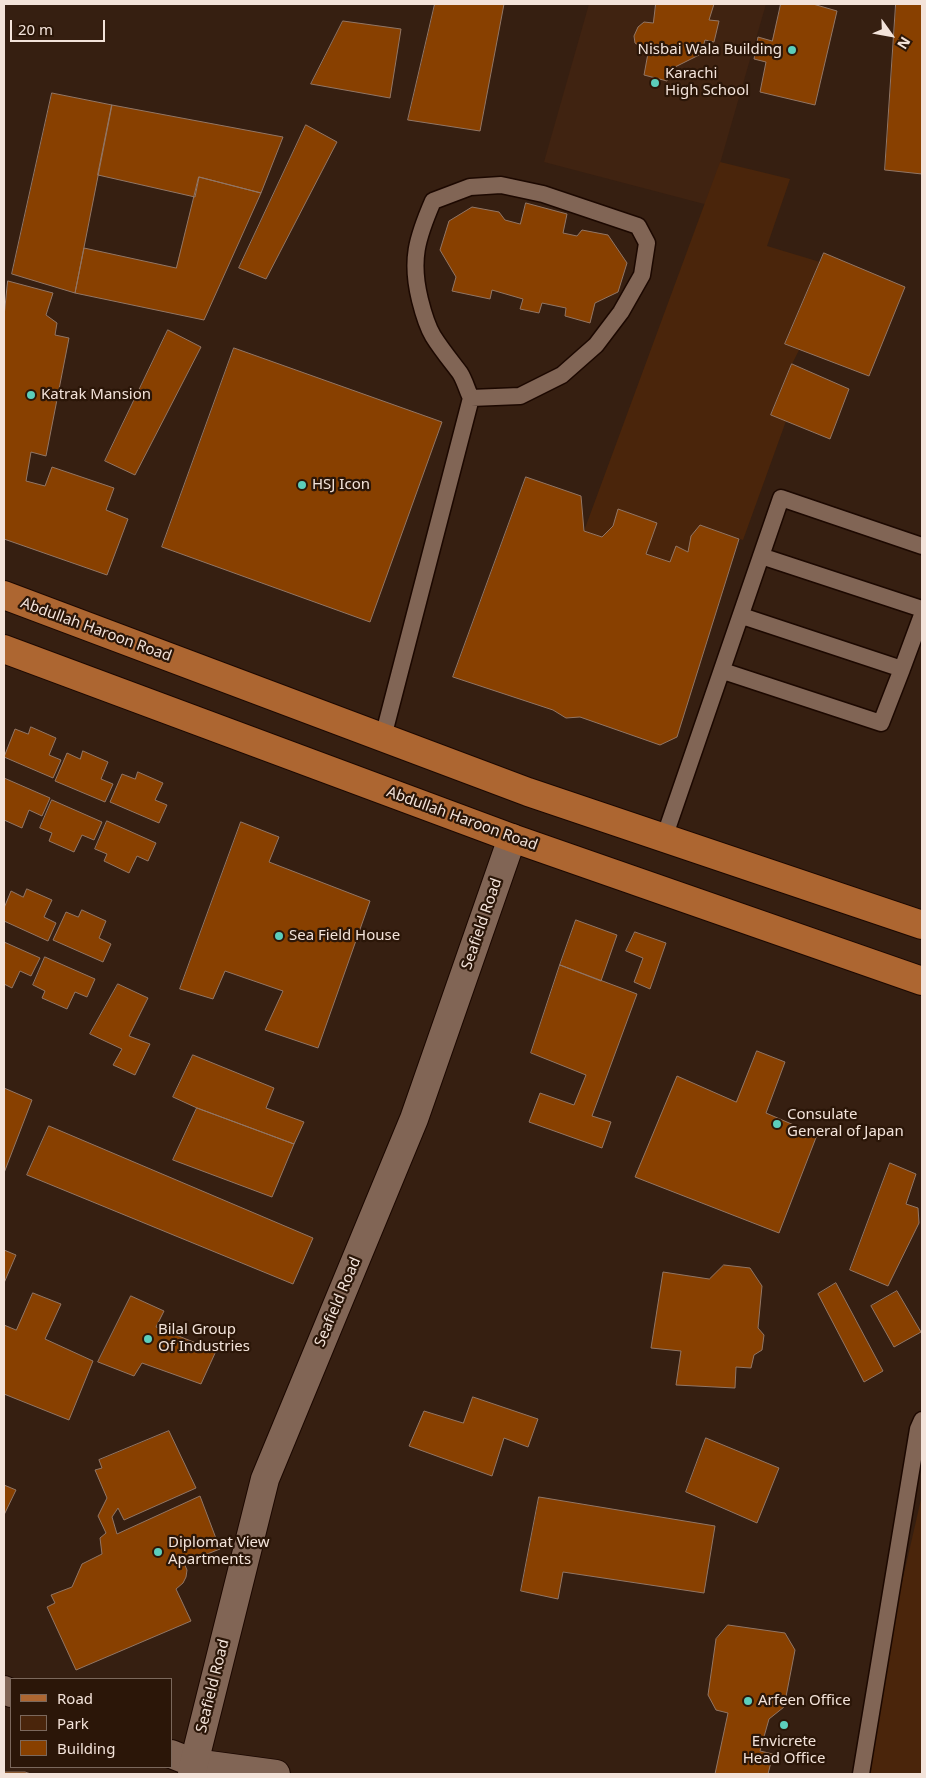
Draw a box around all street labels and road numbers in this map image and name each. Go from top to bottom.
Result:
street label: Abdullah Haroon Road [18,594,174,666]
street label: Abdullah Haroon Road [384,783,540,855]
street label: Seafield Road [458,876,506,972]
street label: Seafield Road [311,1254,365,1350]
street label: Seafield Road [193,1637,233,1735]

